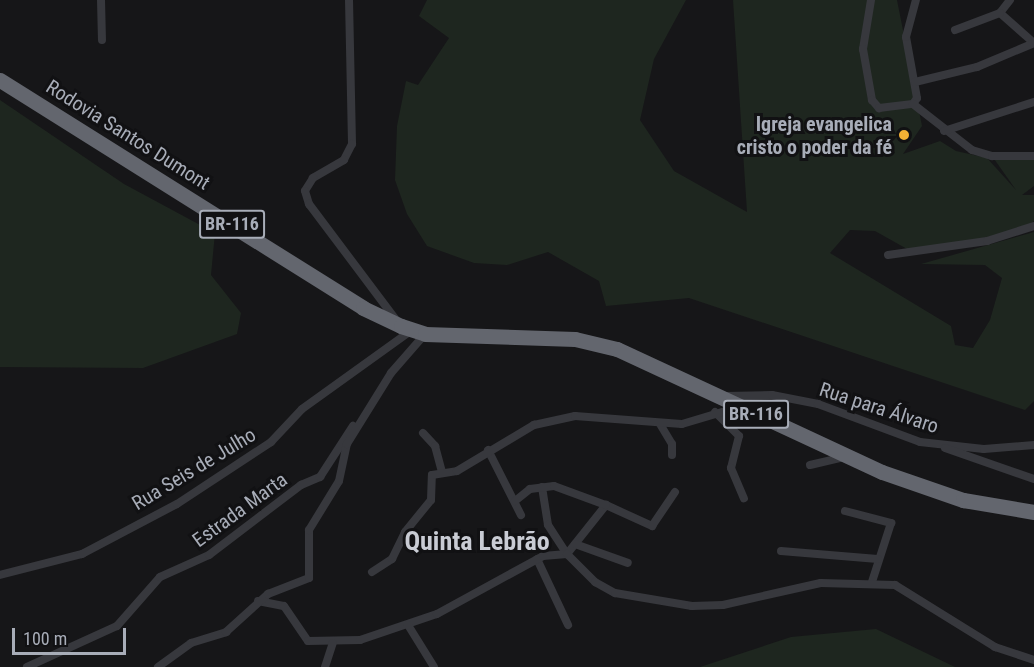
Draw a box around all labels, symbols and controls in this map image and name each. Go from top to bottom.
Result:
street label: Rodovia Santos Dumont [42,75,214,195]
place label: Igreja evangelica cristo o poder da fé [737,112,892,159]
marker: Igreja evangelica cristo o poder da fé [897,128,911,142]
road number: BR-116 [199,209,265,239]
street label: Rua para Álvaro [816,377,942,439]
road number: BR-116 [723,399,789,429]
street label: Rua Seis de Julho [128,423,260,515]
street label: Estrada Marta [188,468,292,552]
district label: Quinta Lebrão [404,526,550,558]
scale bar [15,616,129,654]
text: 100 m [23,628,67,649]

